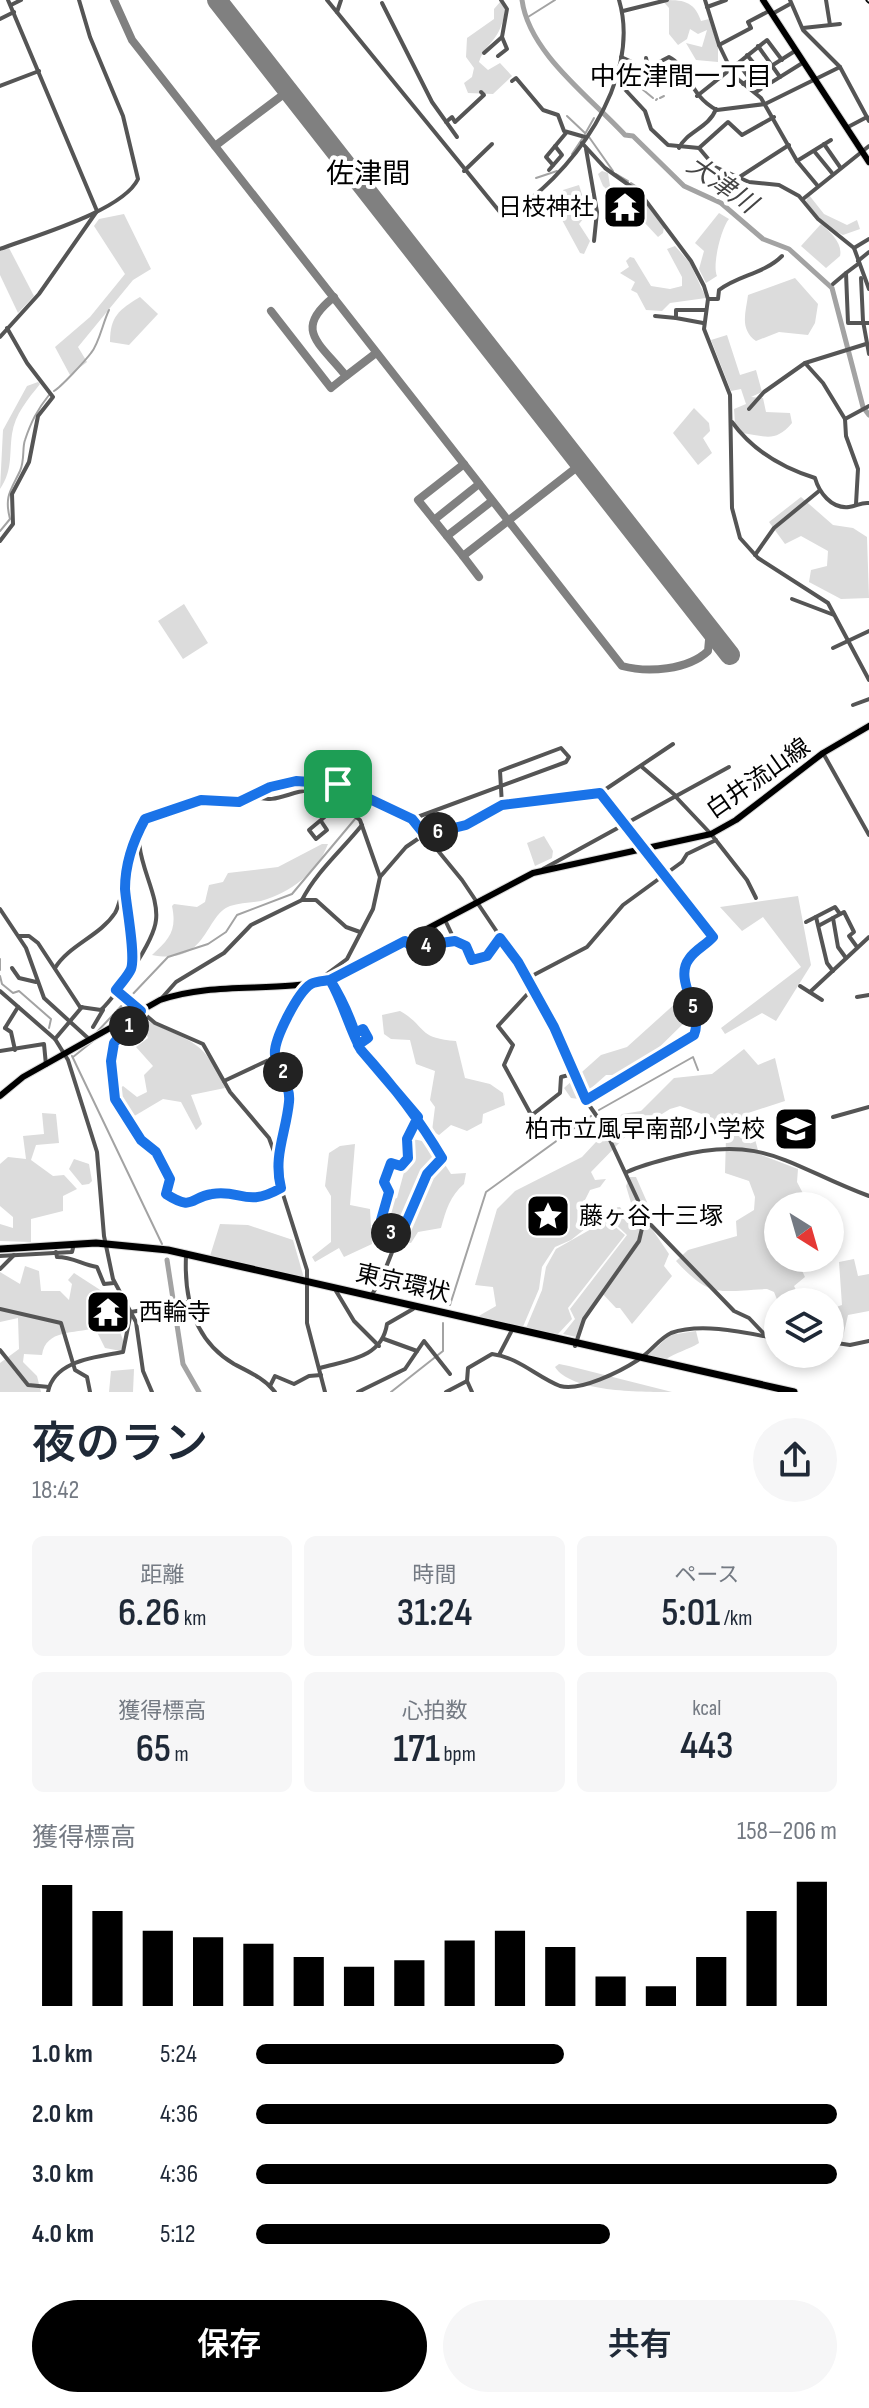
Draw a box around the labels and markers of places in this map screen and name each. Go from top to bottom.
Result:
temple icon: 日枝神社 [601,183,649,231]
place label: 日枝神社 [498,193,594,222]
pin [304,750,372,818]
pin: 6 [418,812,458,852]
pin: 4 [406,926,446,966]
pin: 5 [673,987,713,1027]
pin: 1 [109,1006,149,1046]
pin: 2 [263,1052,303,1092]
school or university icon: 柏市立風早南部小学校 [772,1105,820,1153]
place label: 柏市立風早南部小学校 [525,1115,765,1144]
place icon: 藤ヶ谷十三塚 [524,1192,572,1240]
place label: 藤ヶ谷十三塚 [579,1202,723,1231]
pin: 3 [371,1213,411,1253]
temple icon: 西輪寺 [84,1288,132,1336]
place label: 西輪寺 [139,1298,211,1327]

